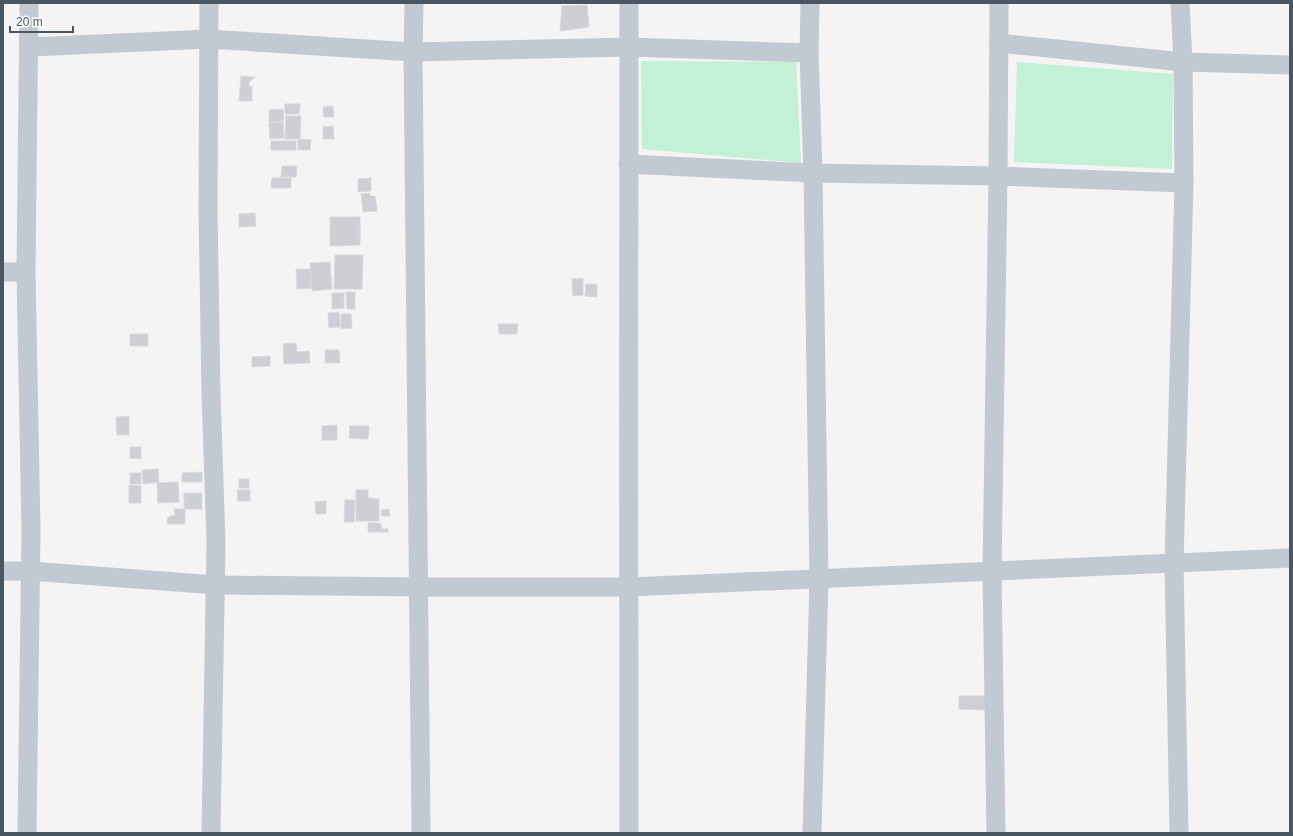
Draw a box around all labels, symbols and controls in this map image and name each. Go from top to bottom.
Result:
scale bar [10,8,73,34]
text: 20 m [16,15,43,29]

